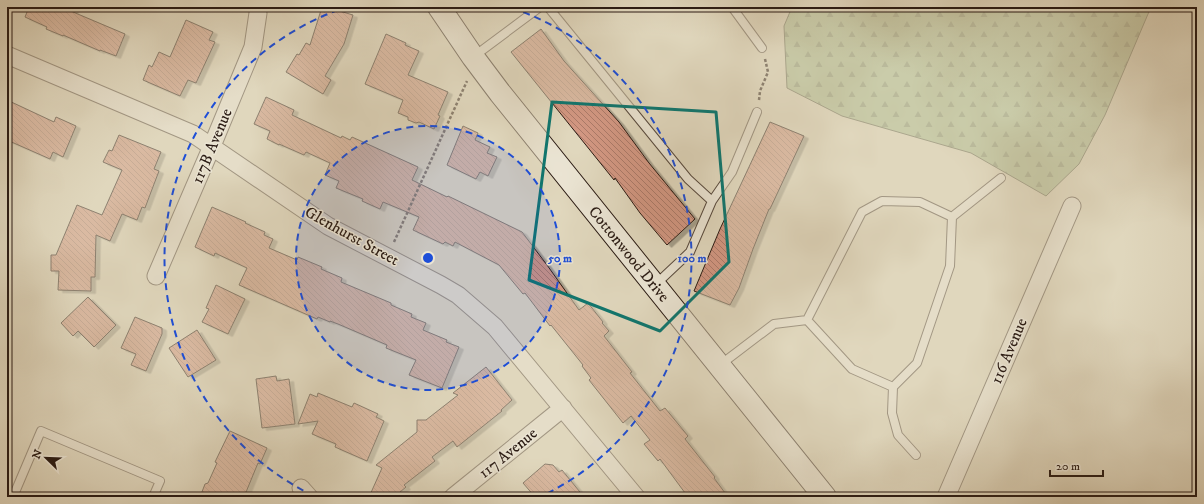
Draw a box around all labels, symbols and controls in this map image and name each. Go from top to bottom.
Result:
street label: 117B Avenue [187,105,237,187]
street label: Glenhurst Street [301,202,403,270]
street label: Cottonwood Drive [584,202,674,306]
centre of rings [421,251,435,265]
text: 50 m [547,251,572,266]
text: 100 m [678,251,706,266]
street label: 116 Avenue [986,315,1032,387]
street label: 117 Avenue [475,423,542,483]
north arrow [26,438,66,478]
text: N [30,448,46,461]
scale bar [1050,452,1103,478]
text: 20 m [1056,459,1080,474]

